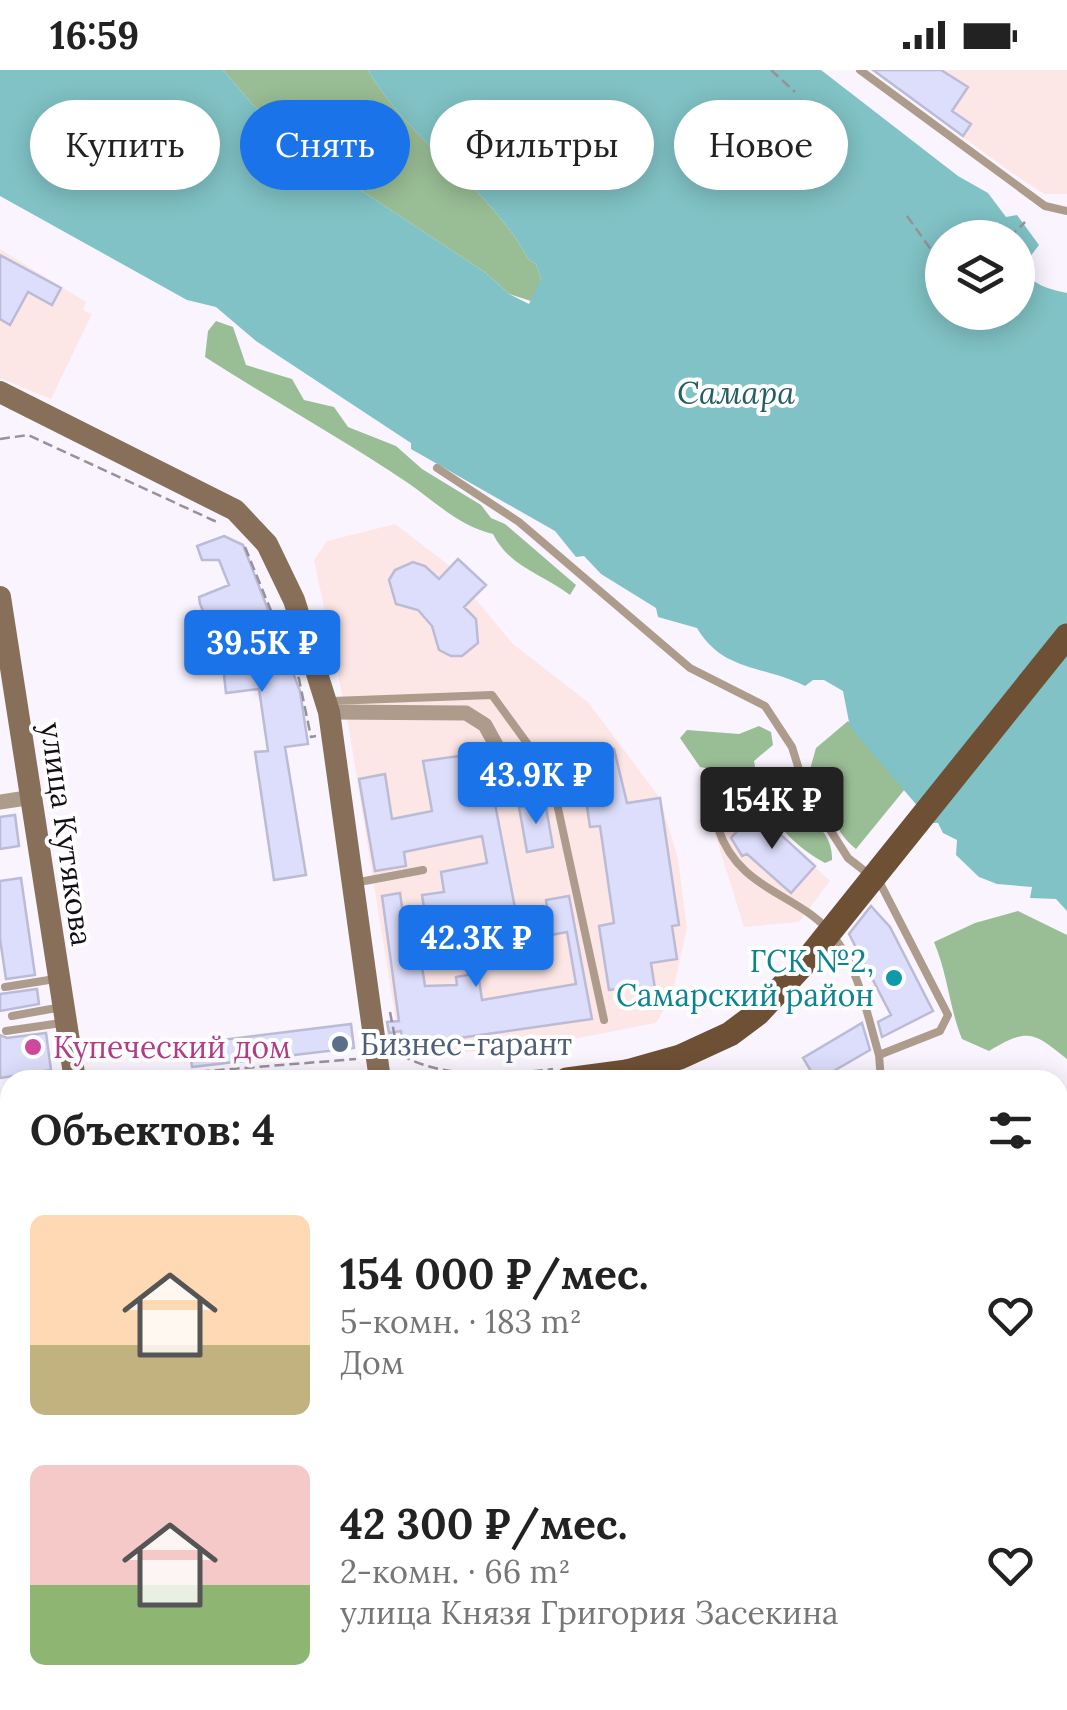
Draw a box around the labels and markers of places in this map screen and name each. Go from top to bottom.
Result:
pin: 39.5K ₽ [170,610,354,695]
pin: 43.9K ₽ [444,742,628,827]
pin: 154K ₽ [691,767,853,852]
pin: 42.3K ₽ [384,905,568,990]
place label: ГСК №2, Самарский район [616,942,874,1014]
marker: ГСК №2, Самарский район [883,967,905,989]
place label: Бизнес-гарант [360,1025,572,1063]
place label: Купеческий дом [53,1028,291,1067]
marker: Бизнес-гарант [329,1033,351,1055]
marker: Купеческий дом [22,1036,44,1058]

